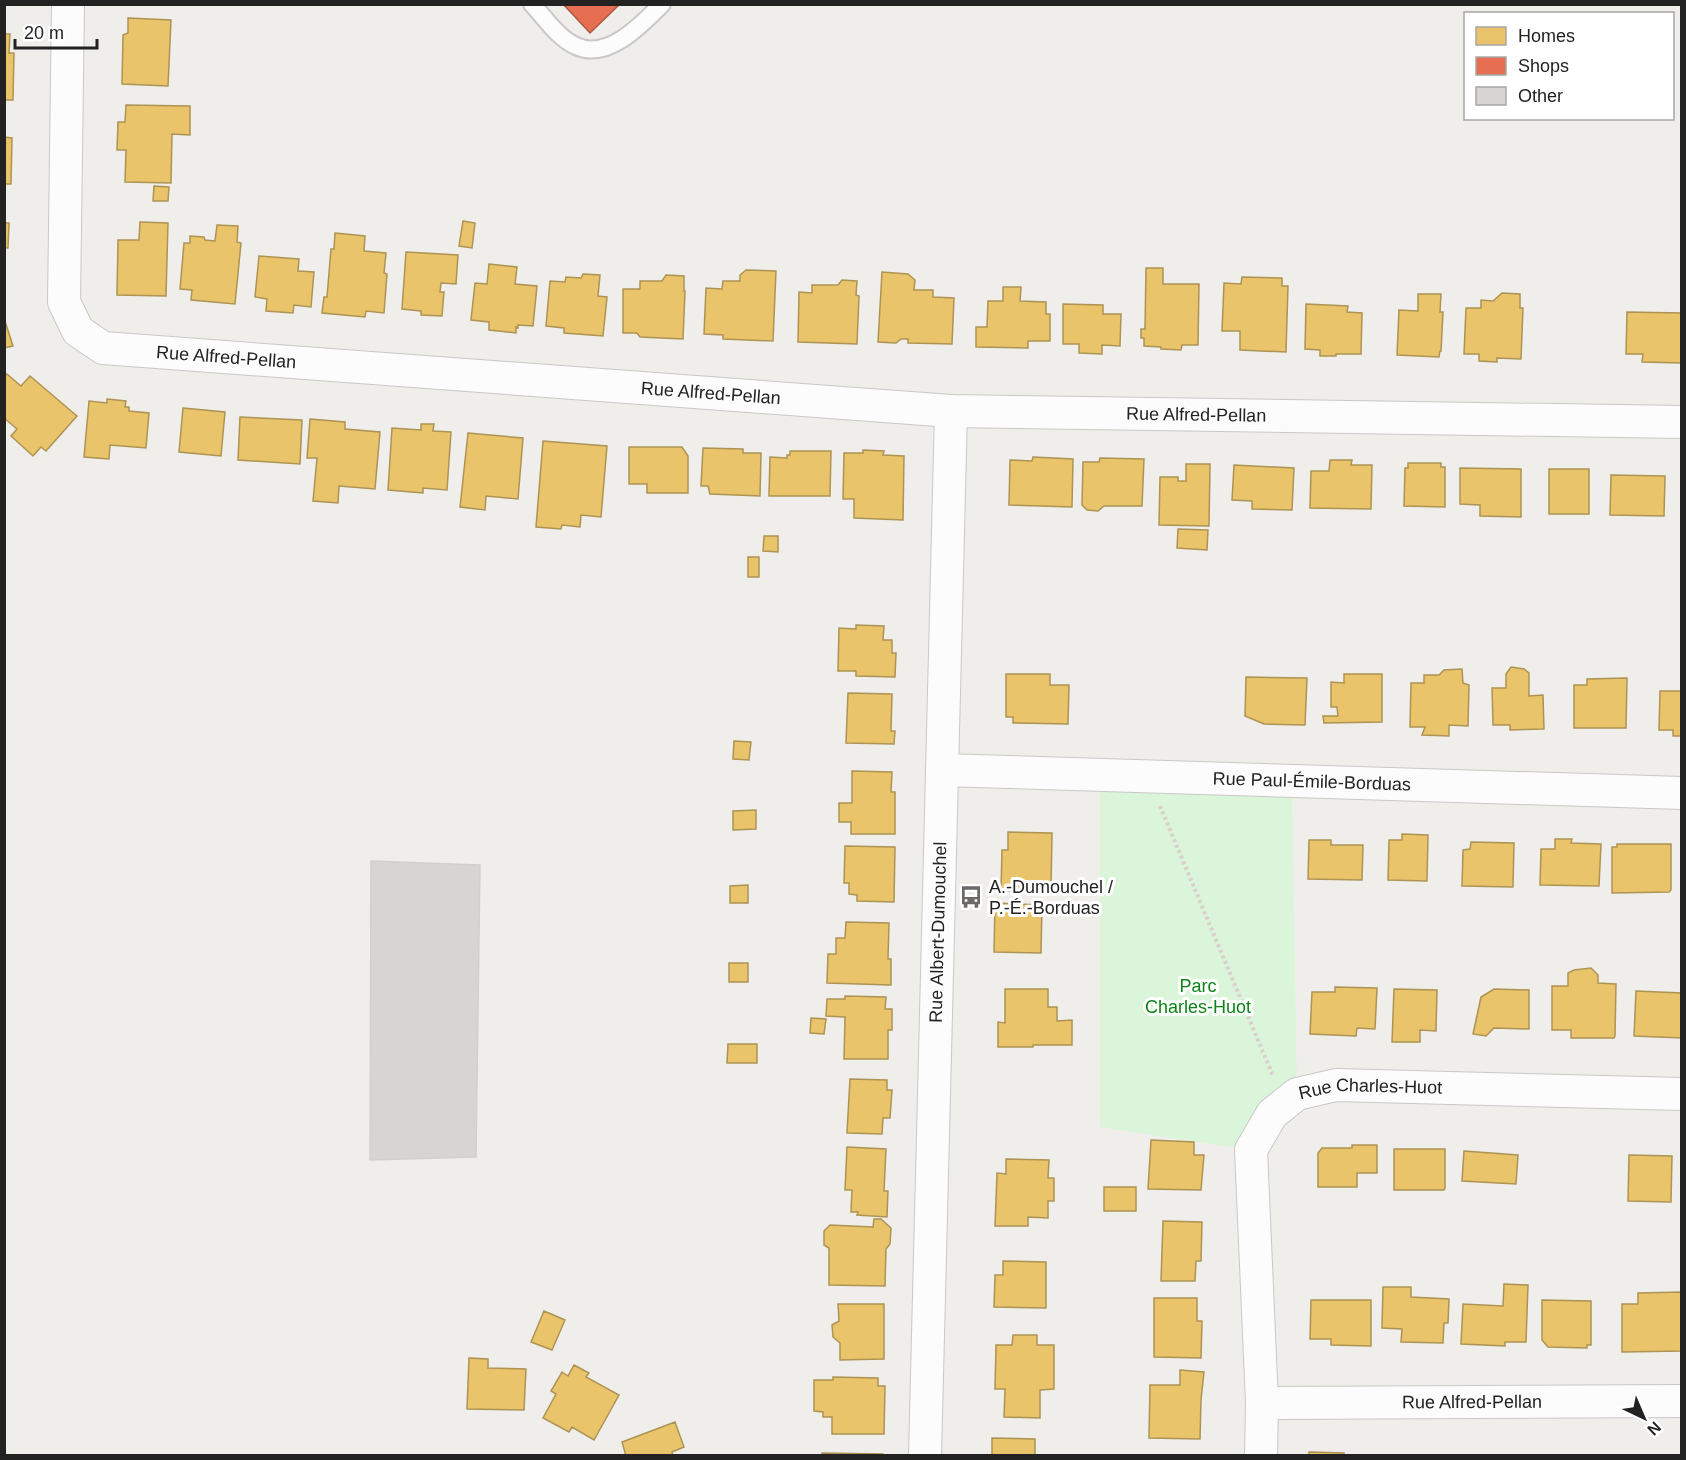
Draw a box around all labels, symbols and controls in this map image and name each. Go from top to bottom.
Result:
scale bar [15,12,98,50]
legend [1464,12,1674,120]
text: 20 m [24,23,64,43]
text: Homes [1518,26,1575,46]
text: Shops [1518,56,1569,76]
text: Other [1518,86,1563,106]
street label: Rue Alfred-Pellan [156,342,297,372]
street label: Rue Alfred-Pellan [640,378,781,408]
street label: Rue Alfred-Pellan [1126,404,1266,426]
street label: Rue Paul-Émile-Borduas [1212,768,1411,795]
street label: Rue Albert-Dumouchel [926,841,950,1023]
place label: A.-Dumouchel / P.-É.-Borduas [989,877,1113,918]
bus stop icon: A.-Dumouchel / P.-É.-Borduas [958,884,984,910]
park label: Parc Charles-Huot [1145,976,1251,1017]
street label: Rue Charles-Huot [1297,1075,1442,1103]
north arrow [1614,1388,1674,1448]
street label: Rue Alfred-Pellan [1402,1392,1542,1412]
text: N [1644,1418,1664,1439]

